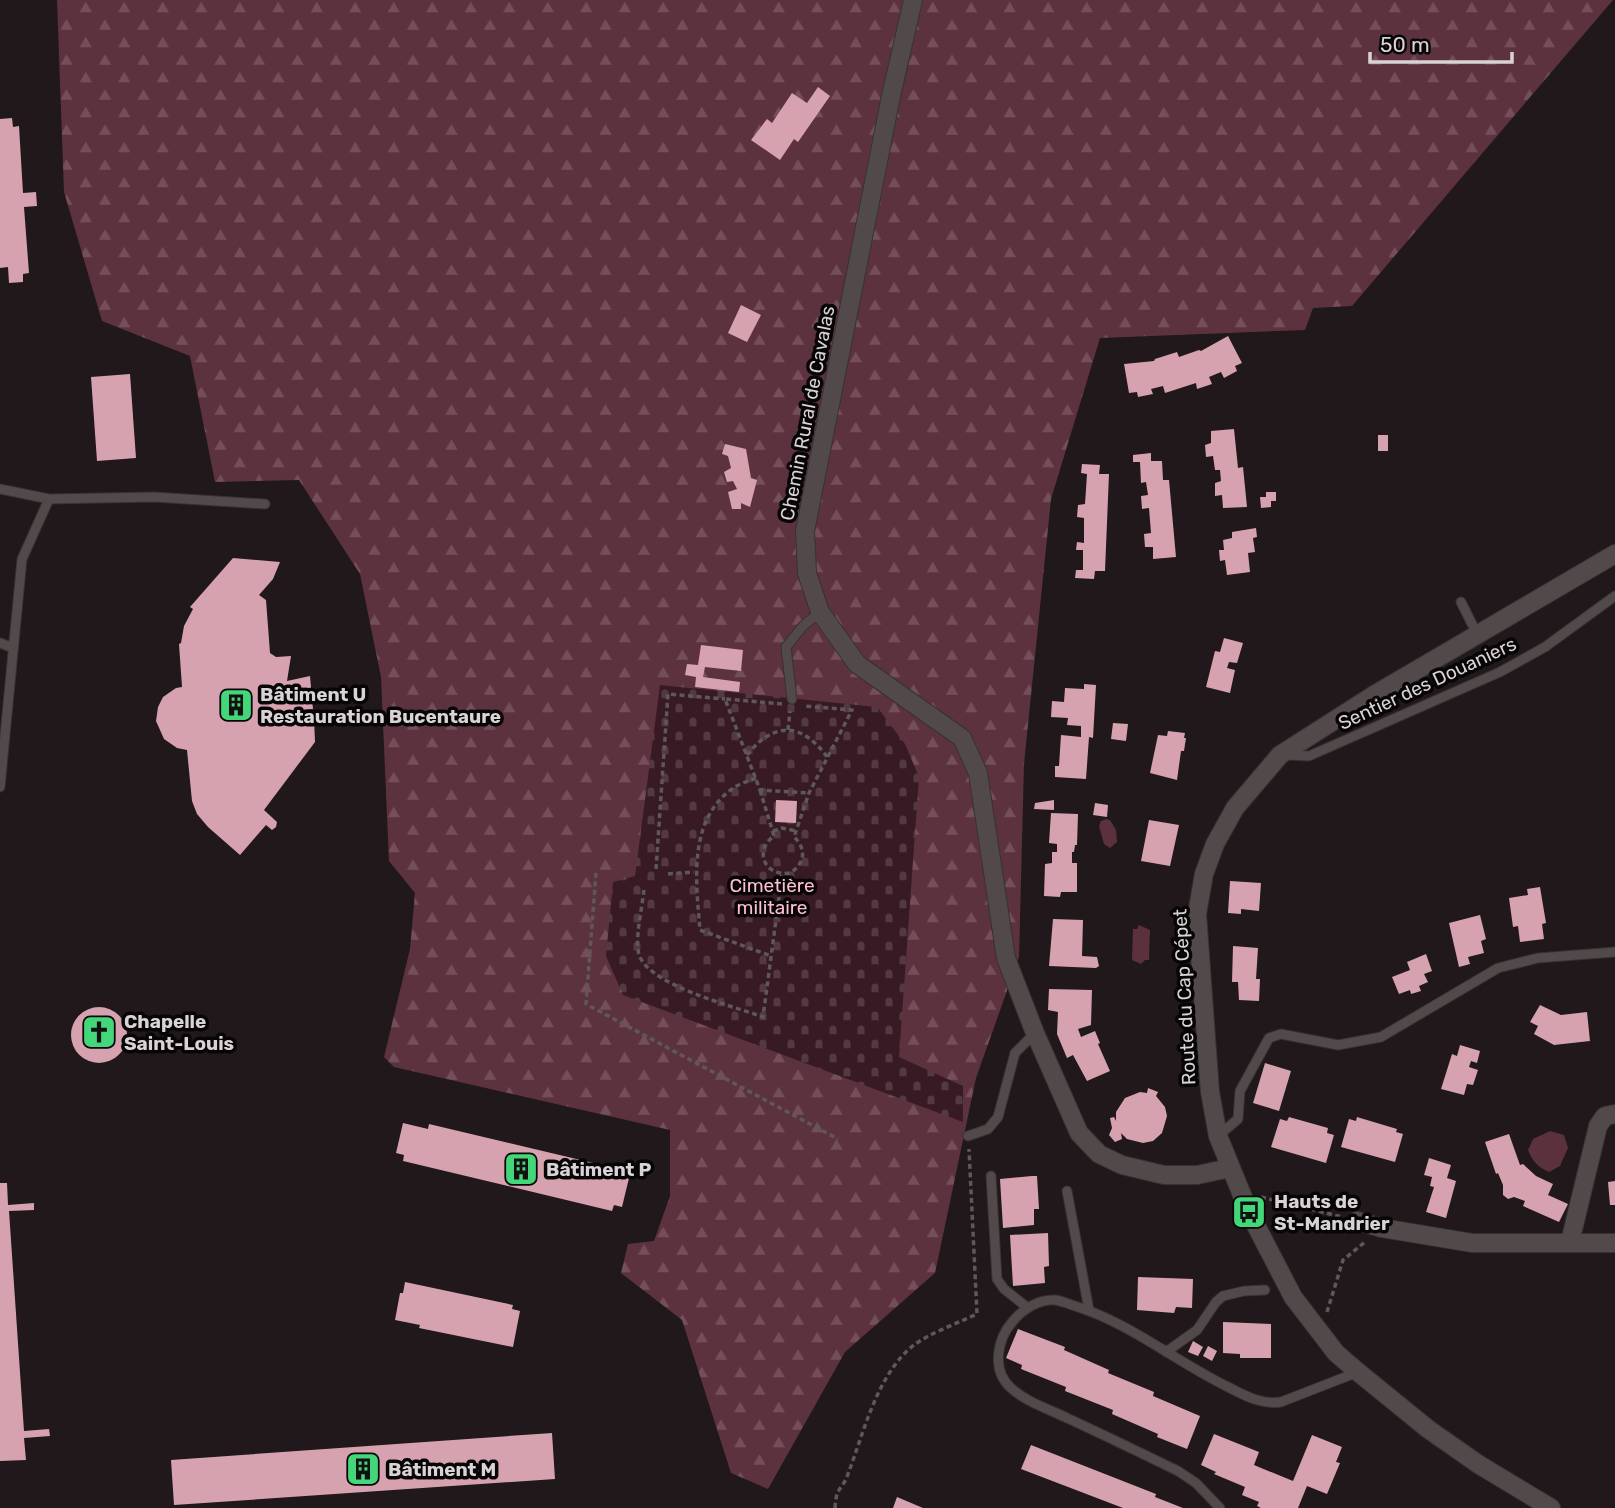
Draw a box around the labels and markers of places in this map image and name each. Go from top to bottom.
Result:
place label: Bâtiment U Restauration Bucentaure [260,683,501,728]
building icon: Bâtiment U Restauration Bucentaure [217,686,255,724]
place label: Chapelle Saint-Louis [124,1010,234,1055]
church icon: Chapelle Saint-Louis [80,1013,118,1051]
building icon: Bâtiment P [502,1150,540,1188]
place label: Bâtiment P [546,1158,652,1181]
place label: Hauts de St-Mandrier [1274,1190,1390,1235]
bus stop icon: Hauts de St-Mandrier [1230,1193,1268,1231]
building icon: Bâtiment M [344,1450,382,1488]
place label: Bâtiment M [388,1458,496,1481]

